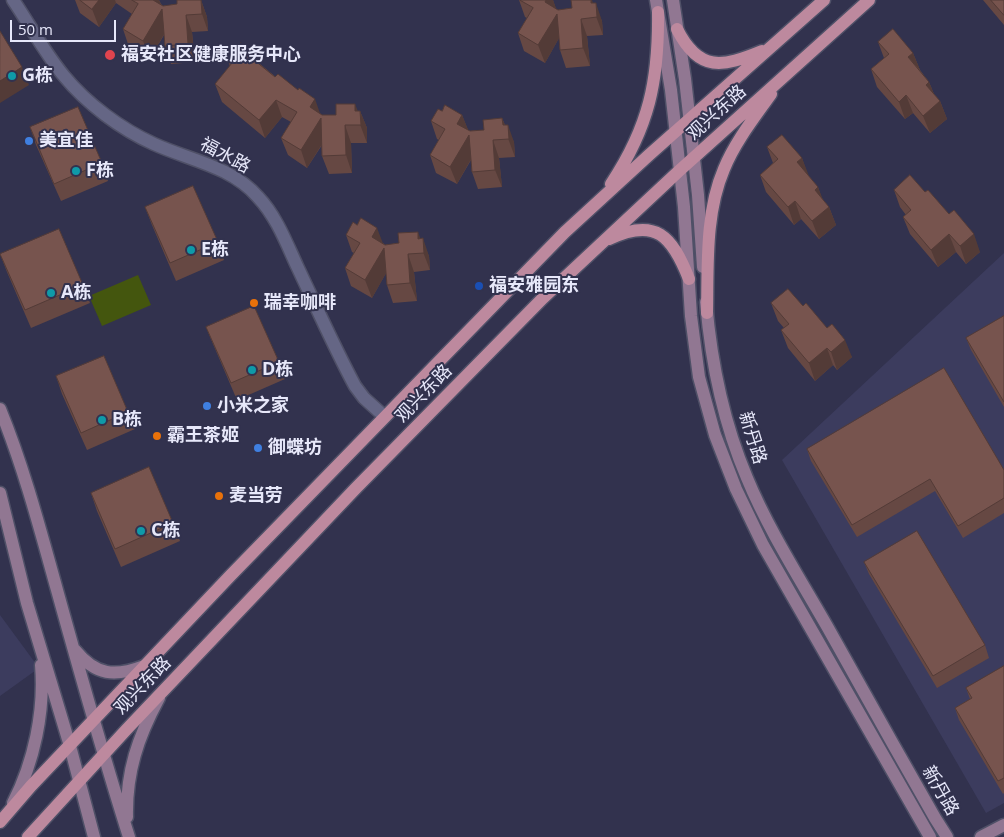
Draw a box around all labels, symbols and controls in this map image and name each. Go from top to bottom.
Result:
scale bar [12,10,119,42]
text: 50 m [18,19,53,39]
place label: 福安社区健康服务中心 [121,44,301,66]
marker: 福安社区健康服务中心 [103,48,117,62]
place label: G栋 [22,65,53,87]
marker: G栋 [6,70,18,82]
street label: 观兴东路 [683,81,751,145]
place label: 美宜佳 [39,130,93,152]
street label: 福水路 [196,134,254,178]
marker: 美宜佳 [23,135,35,147]
place label: F栋 [86,160,114,182]
marker: F栋 [70,165,82,177]
place label: E栋 [201,239,229,261]
marker: E栋 [185,244,197,256]
place label: 福安雅园东 [489,275,579,297]
marker: 福安雅园东 [473,280,485,292]
place label: A栋 [61,282,91,304]
marker: A栋 [45,287,57,299]
place label: 瑞幸咖啡 [264,292,336,314]
marker: 瑞幸咖啡 [248,297,260,309]
place label: D栋 [262,359,293,381]
street label: 观兴东路 [391,361,457,427]
marker: D栋 [246,364,258,376]
place label: 小米之家 [217,395,289,417]
marker: 小米之家 [201,400,213,412]
place label: B栋 [112,409,142,431]
street label: 新丹路 [734,409,770,467]
marker: B栋 [96,414,108,426]
place label: 霸王茶姬 [167,425,239,447]
marker: 霸王茶姬 [151,430,163,442]
place label: 御蝶坊 [268,437,322,459]
marker: 御蝶坊 [252,442,264,454]
place label: 麦当劳 [229,485,283,507]
marker: 麦当劳 [213,490,225,502]
place label: C栋 [151,520,180,542]
marker: C栋 [135,525,147,537]
street label: 观兴东路 [110,653,176,719]
street label: 新丹路 [917,762,963,820]

